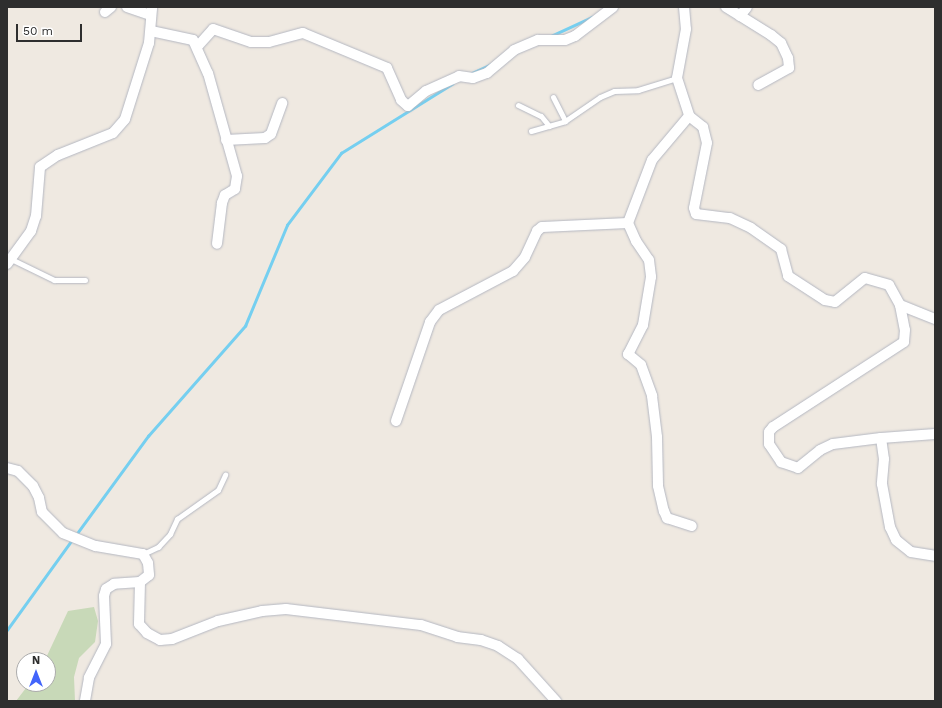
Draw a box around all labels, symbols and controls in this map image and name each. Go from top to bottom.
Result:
scale bar [18,16,84,42]
text: 50 m [23,24,53,38]
north arrow [16,652,56,692]
text: N [32,654,40,667]

